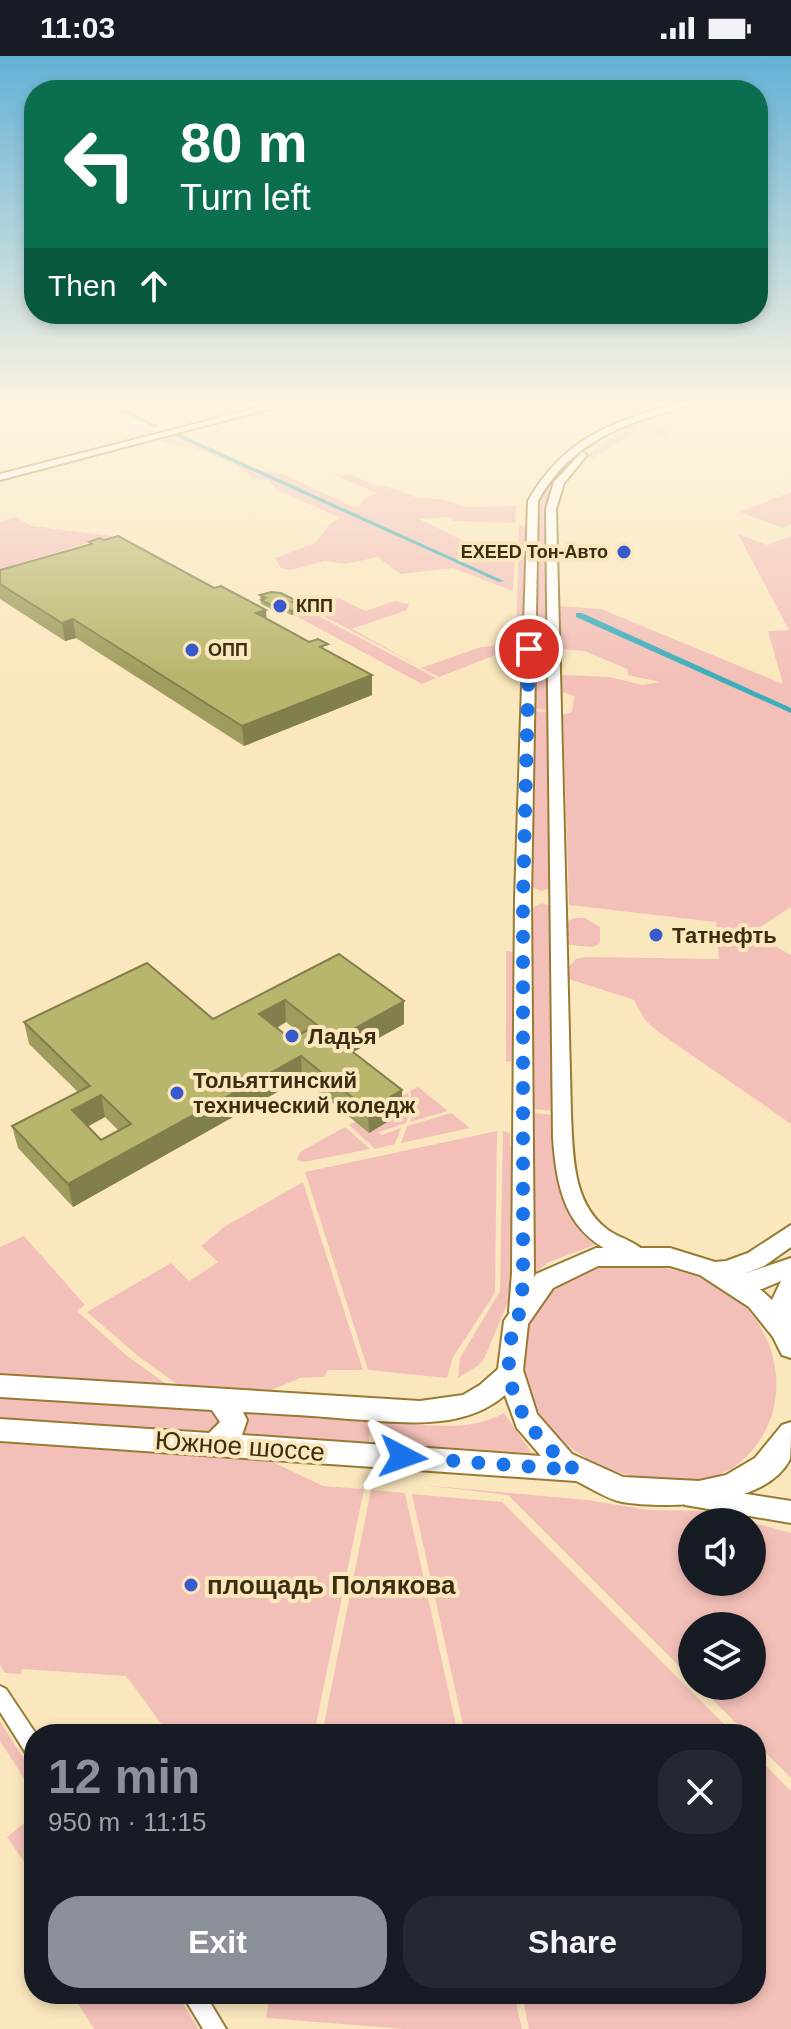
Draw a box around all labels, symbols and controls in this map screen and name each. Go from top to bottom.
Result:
text: 11:03 [40,11,115,44]
text: 80 m [180,111,308,174]
icon: left [48,112,152,216]
text: Turn left [180,177,311,218]
icon: ahead [132,264,176,308]
text: Then [48,269,116,302]
place label: EXEED Тон-Авто [461,542,608,562]
marker: EXEED Тон-Авто [615,543,633,561]
place label: КПП [296,596,333,616]
marker: КПП [271,597,289,615]
pin [495,615,563,683]
icon: arrive [507,627,551,671]
place label: ОПП [208,640,248,660]
marker: ОПП [183,641,201,659]
place label: Татнефть [672,923,777,948]
marker: Татнефть [647,926,665,944]
place label: Ладья [308,1024,377,1049]
marker: Ладья [283,1027,301,1045]
place label: Тольяттинский технический коледж [193,1068,415,1118]
marker: Тольяттинский технический коледж [168,1084,186,1102]
position arrow [361,1415,445,1499]
street label: Южное шоссе [154,1425,326,1467]
map controls [678,1508,766,1700]
button: sound [678,1508,766,1596]
place label: площадь Полякова [207,1570,456,1600]
marker: площадь Полякова [182,1576,200,1594]
button: layers [678,1612,766,1700]
text: 12 min [48,1750,200,1803]
button: close [658,1750,742,1834]
text: 950 m · 11:15 [48,1807,207,1837]
button: Exit [48,1896,387,1988]
button: Share [403,1896,742,1988]

